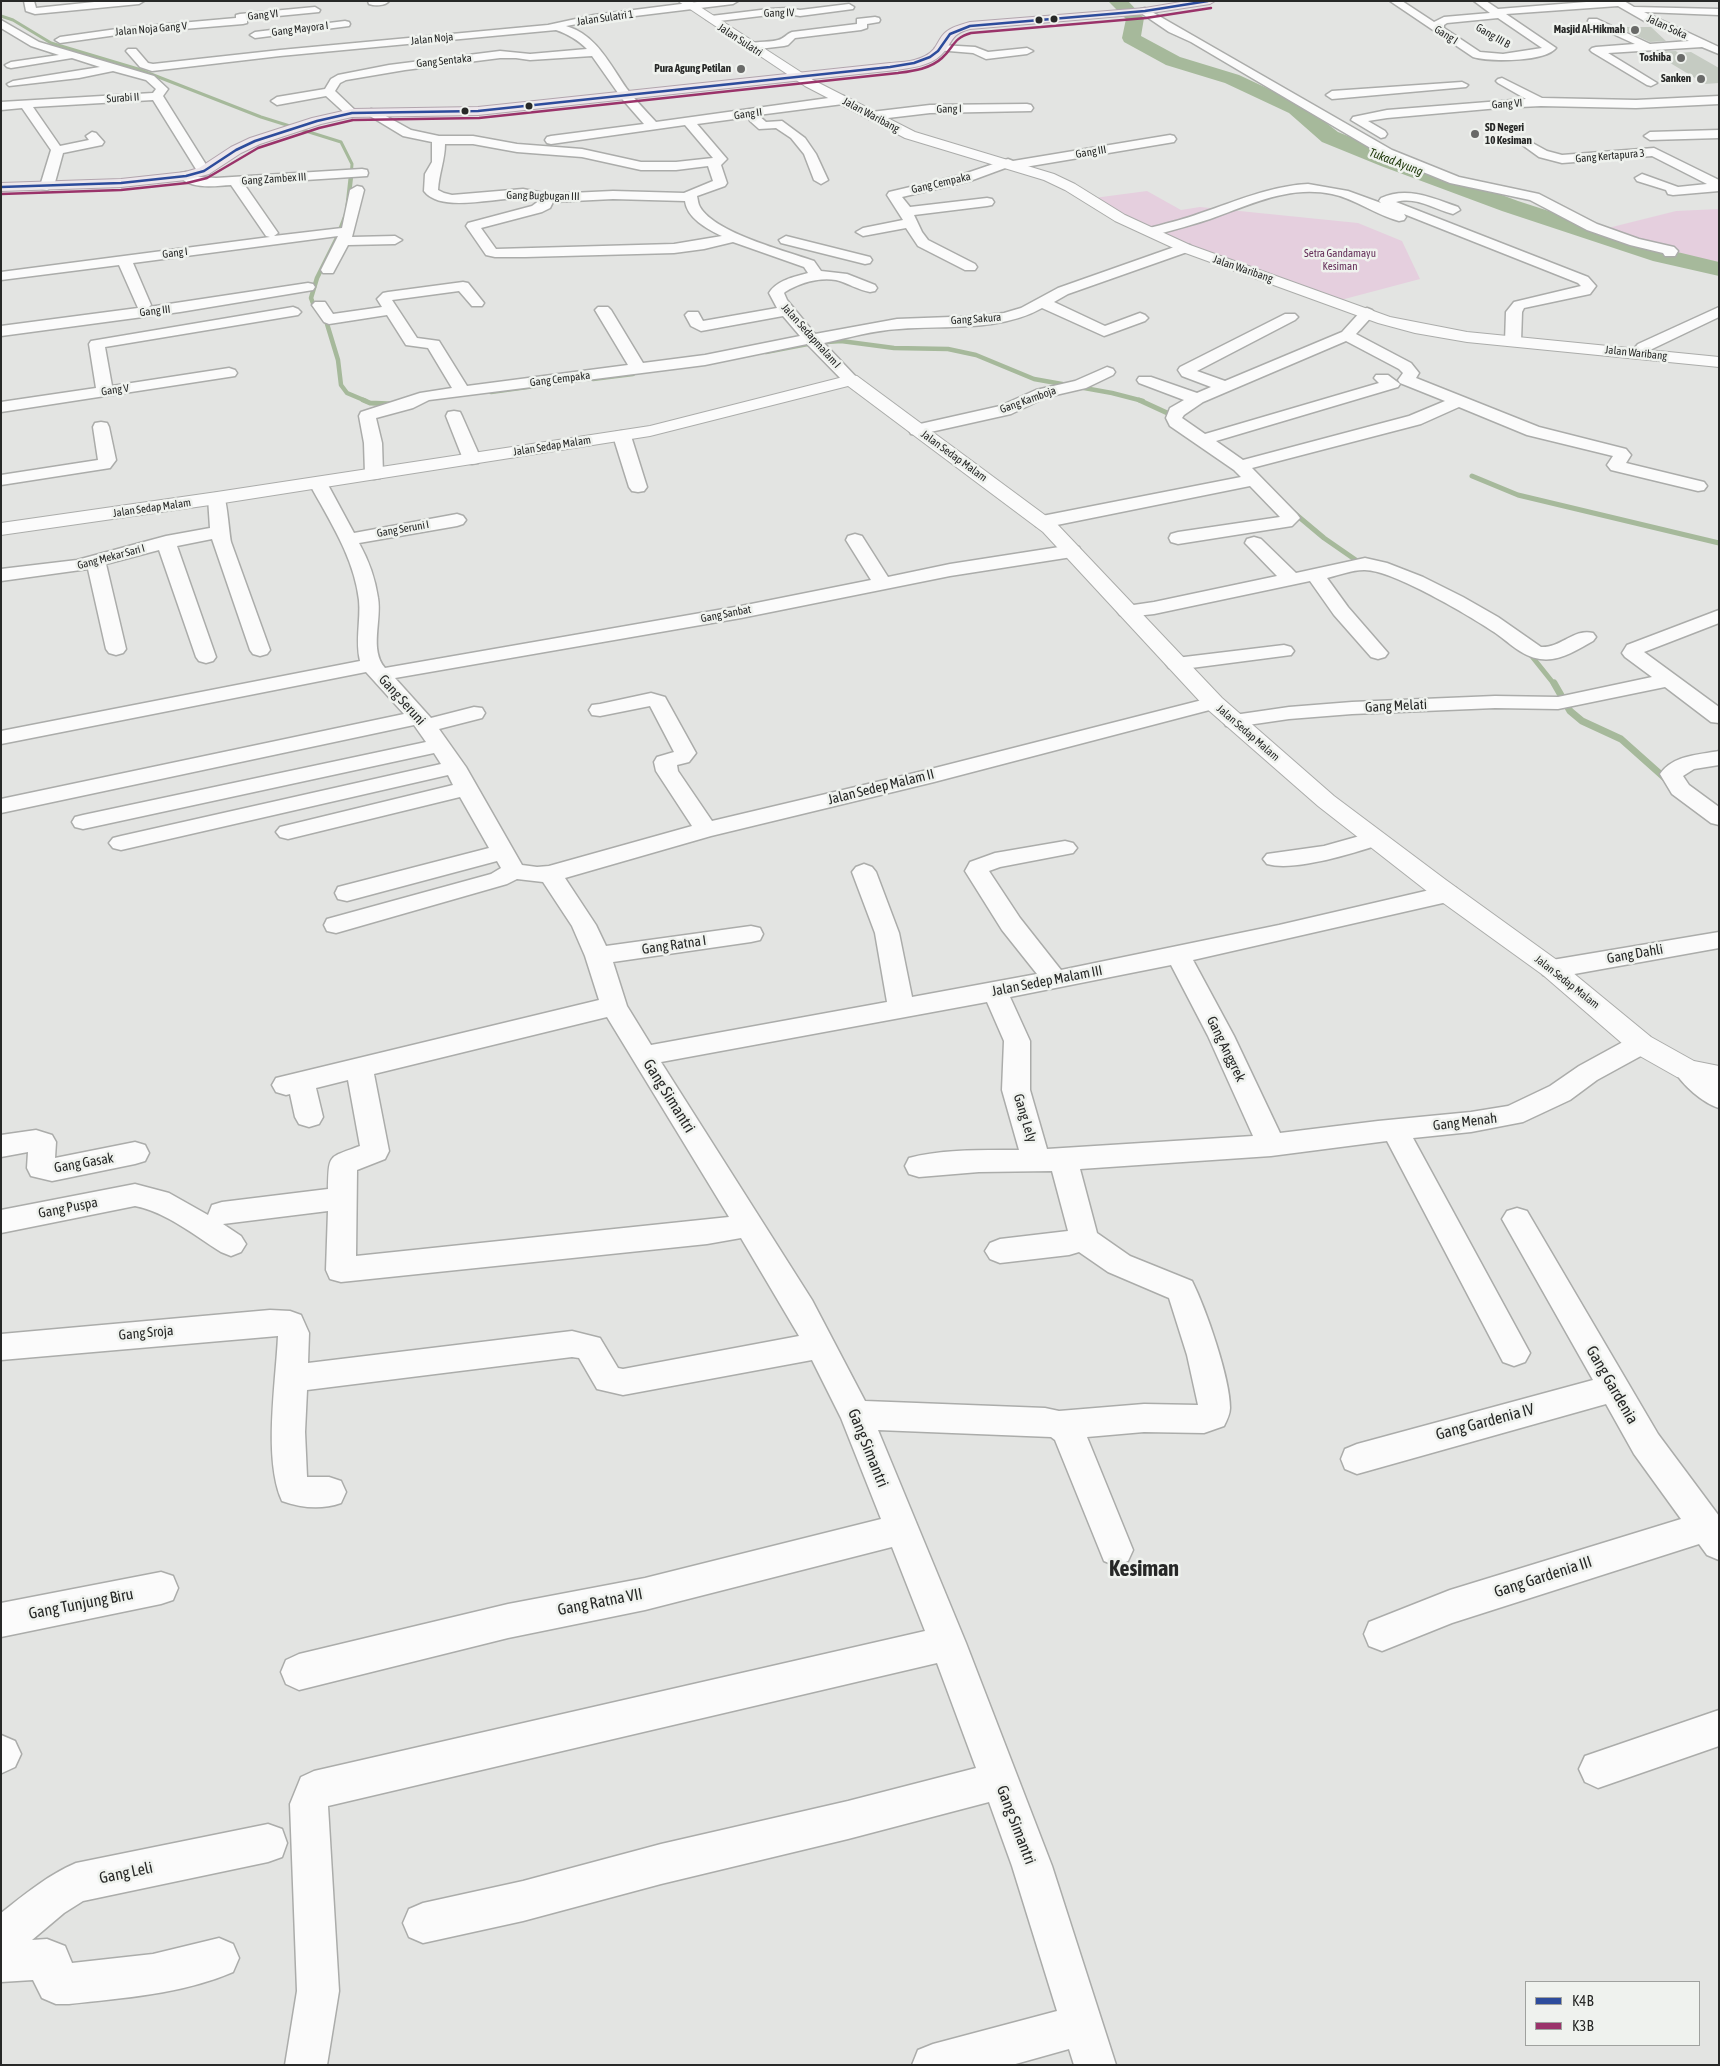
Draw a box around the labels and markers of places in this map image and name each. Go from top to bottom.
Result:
unlabelled marker [1049,14,1059,24]
unlabelled marker [1034,15,1044,25]
place label: Masjid Al-Hikmah [1554,23,1625,37]
marker: Masjid Al-Hikmah [1629,24,1641,36]
place label: Toshiba [1640,51,1671,65]
marker: Toshiba [1675,52,1687,64]
place label: Pura Agung Petilan [654,62,731,76]
marker: Pura Agung Petilan [735,63,747,75]
place label: Sanken [1661,72,1691,86]
marker: Sanken [1695,73,1707,85]
unlabelled marker [524,101,534,111]
unlabelled marker [460,106,470,116]
place label: SD Negeri 10 Kesiman [1485,121,1532,147]
marker: SD Negeri 10 Kesiman [1469,128,1481,140]

